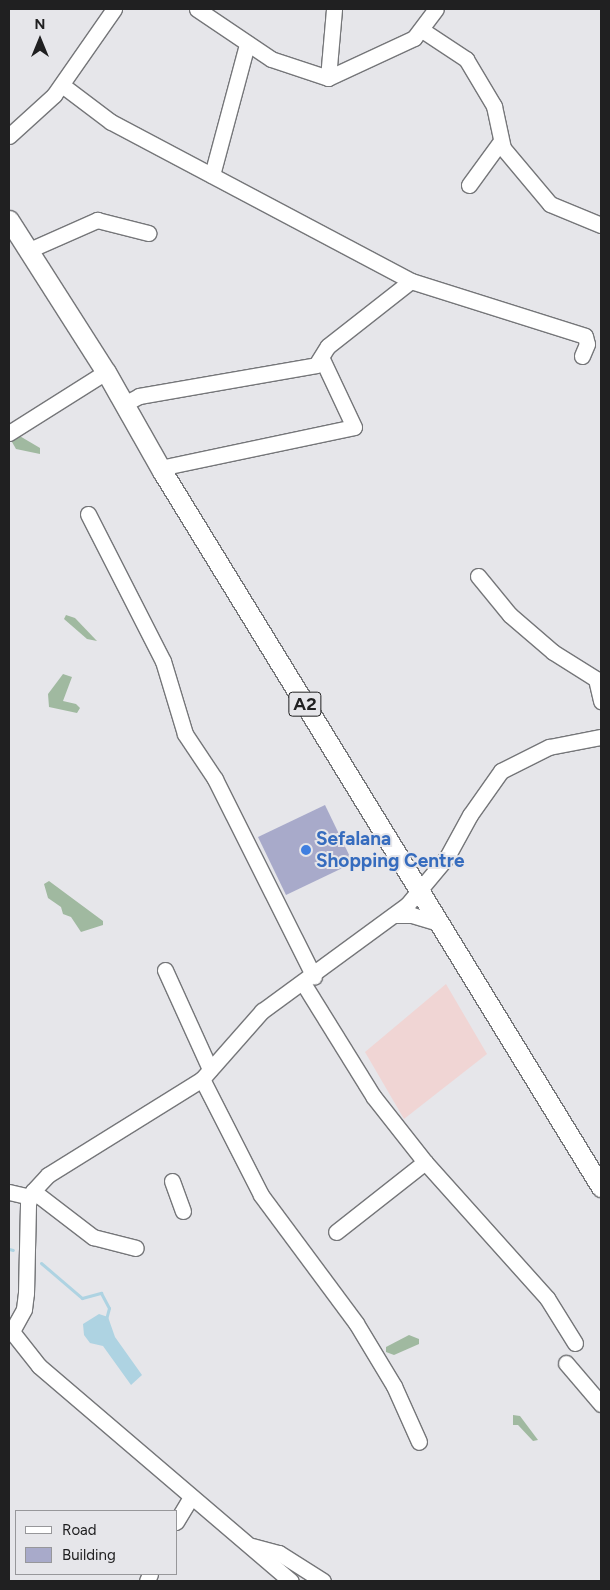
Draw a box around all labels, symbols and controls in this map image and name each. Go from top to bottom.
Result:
north arrow [15,15,65,65]
text: N [35,16,45,33]
road number: A2 [288,689,322,720]
place label: Sefalana Shopping Centre [316,828,464,872]
marker: Sefalana Shopping Centre [300,844,312,856]
legend [15,1510,178,1575]
text: Road [62,1521,97,1539]
text: Building [62,1546,116,1564]

